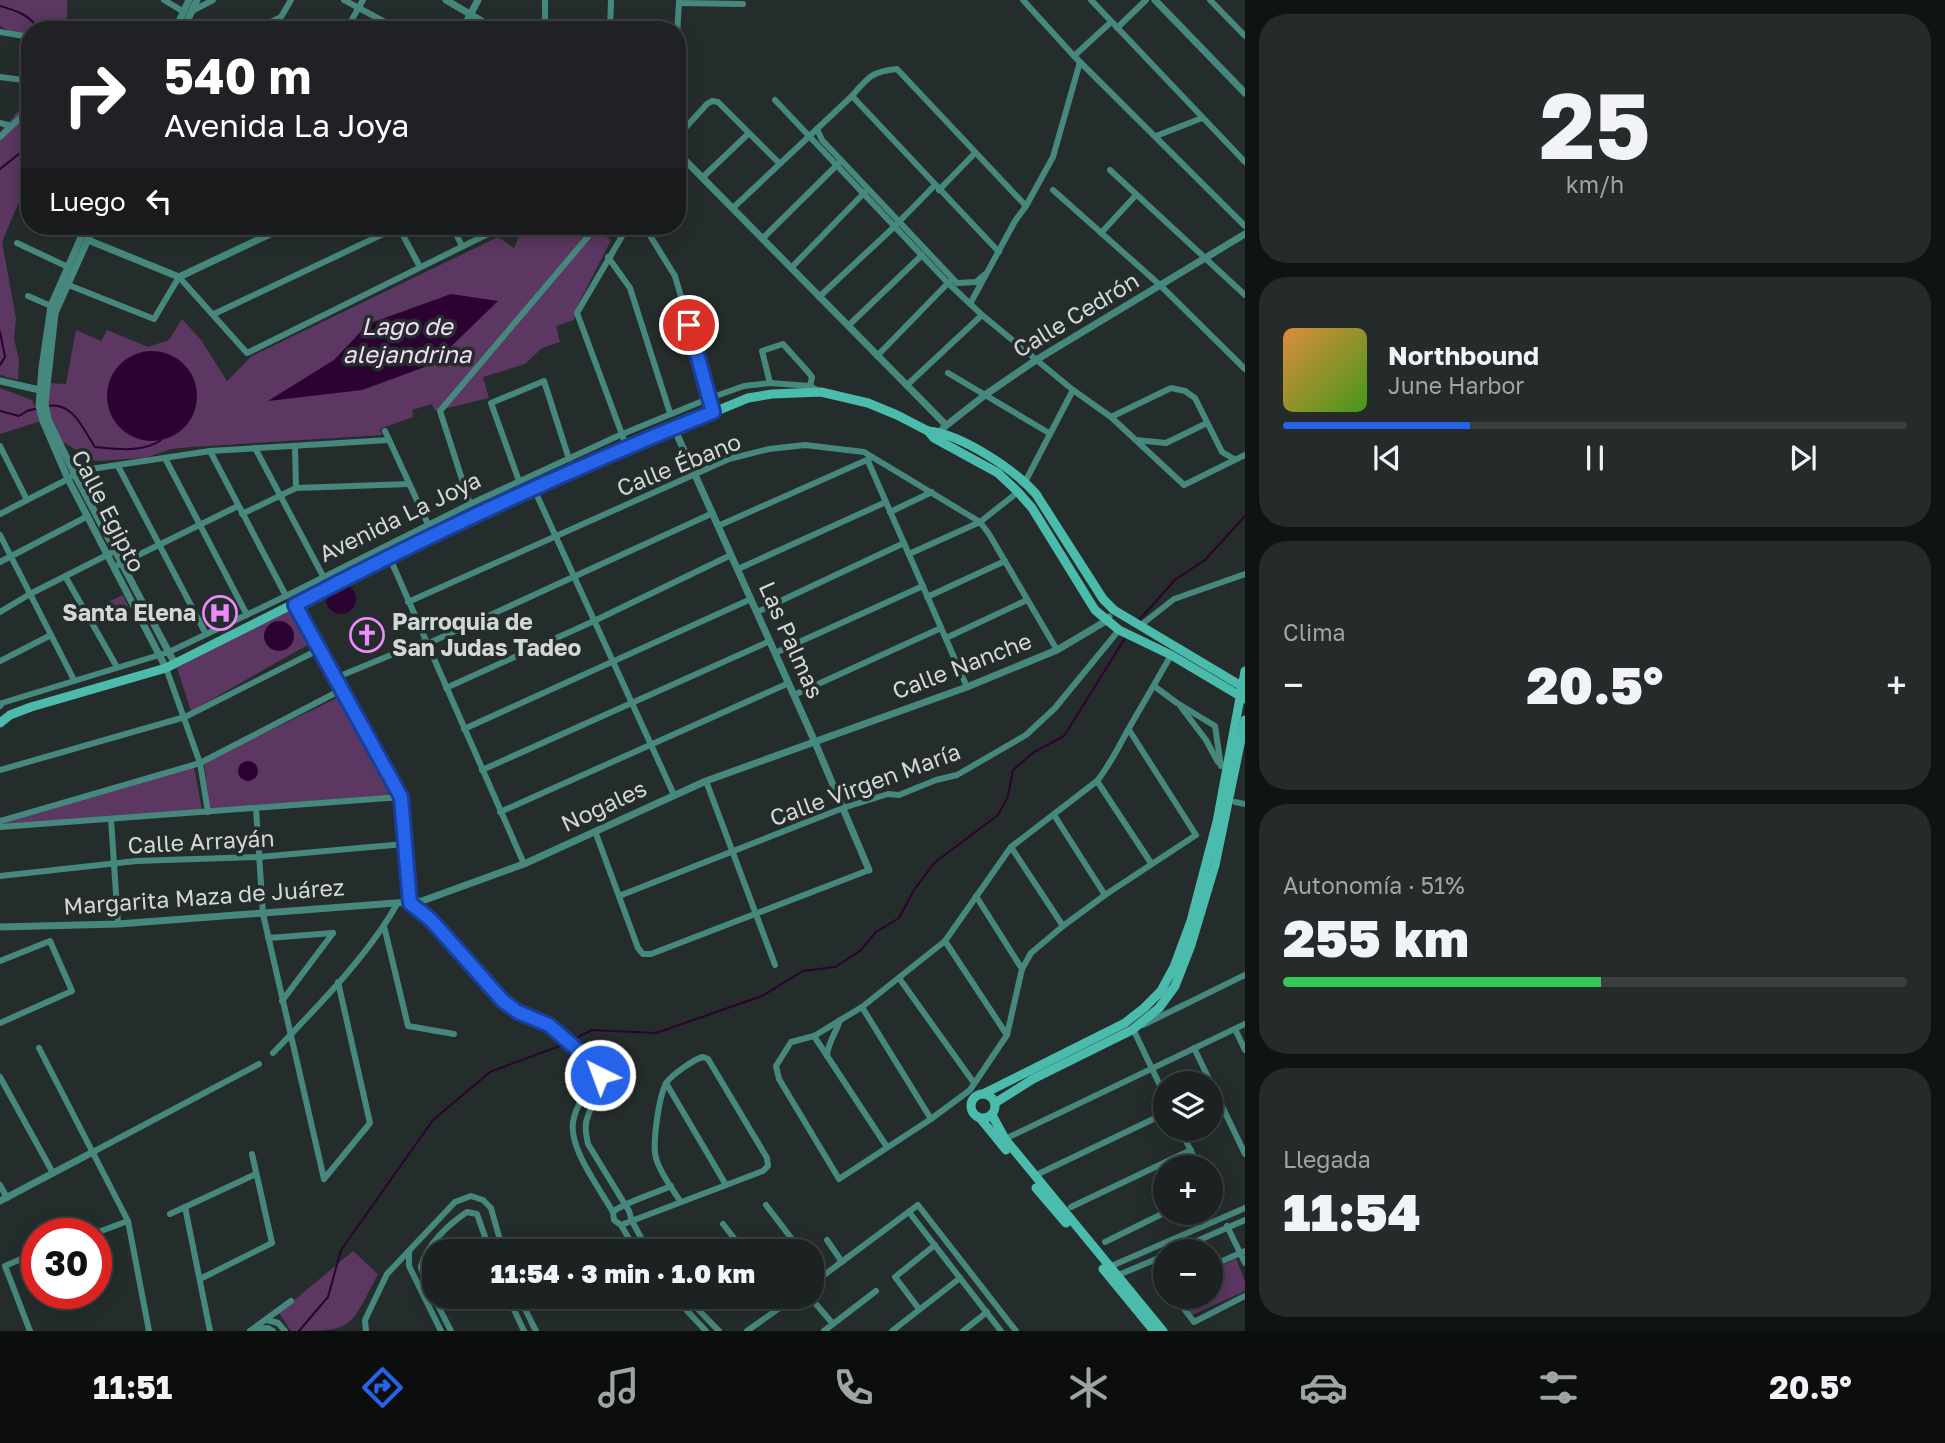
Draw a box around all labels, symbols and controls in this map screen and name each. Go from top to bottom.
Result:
text: 540 m [164,46,312,105]
icon: right [49,49,140,140]
text: 25 [1539,70,1651,179]
text: Avenida La Joya [164,106,409,144]
text: km/h [1566,170,1624,198]
icon: left [140,182,178,220]
text: Luego [49,186,126,217]
street label: Calle Cedrón [1007,266,1144,363]
pin [659,295,719,355]
icon: arrive [670,306,708,344]
water label: Lago de alejandrina [343,311,473,369]
text: Northbound [1388,340,1539,371]
text: June Harbor [1388,371,1524,399]
street label: Calle Ébano [612,426,745,502]
icon: previous [1368,439,1406,477]
icon: pause [1576,439,1614,477]
icon: next [1784,439,1822,477]
street label: Calle Egipto [66,445,152,576]
street label: Avenida La Joya [314,465,485,567]
street label: Las Palmas [754,577,830,702]
hospital icon: Santa Elena [201,594,239,632]
place label: Santa Elena [62,598,196,626]
place label: Parroquia de San Judas Tadeo [392,607,581,661]
church icon: Parroquia de San Judas Tadeo [348,616,386,654]
text: Clima [1283,618,1346,646]
street label: Calle Nanche [888,626,1035,704]
text: 20.5° [1527,653,1663,715]
text: − [1283,662,1304,707]
text: + [1886,662,1907,707]
street label: Calle Virgen María [766,737,964,832]
street label: Nogales [556,773,651,837]
street label: Calle Arrayán [127,823,275,859]
text: Autonomía · 51% [1283,871,1465,899]
street label: Margarita Maza de Juárez [62,872,345,920]
text: 255 km [1283,906,1469,968]
position arrow [563,1038,637,1112]
map controls [1153,1071,1223,1309]
button: layers [1153,1071,1223,1141]
text: Llegada [1283,1145,1371,1173]
button: + [1153,1155,1223,1225]
text: 11:54 [1283,1180,1421,1242]
speed limit sign: 30 [21,1218,112,1309]
button: − [1153,1239,1223,1309]
text: 11:54 · 3 min · 1.0 km [491,1258,755,1289]
icon: directions [358,1363,407,1412]
icon: music [594,1363,643,1412]
icon: phone [829,1363,878,1412]
icon: climate [1064,1363,1113,1412]
icon: car [1299,1363,1348,1412]
icon: filters [1534,1363,1583,1412]
text: 11:51 [93,1368,172,1406]
text: 20.5° [1769,1368,1852,1406]

